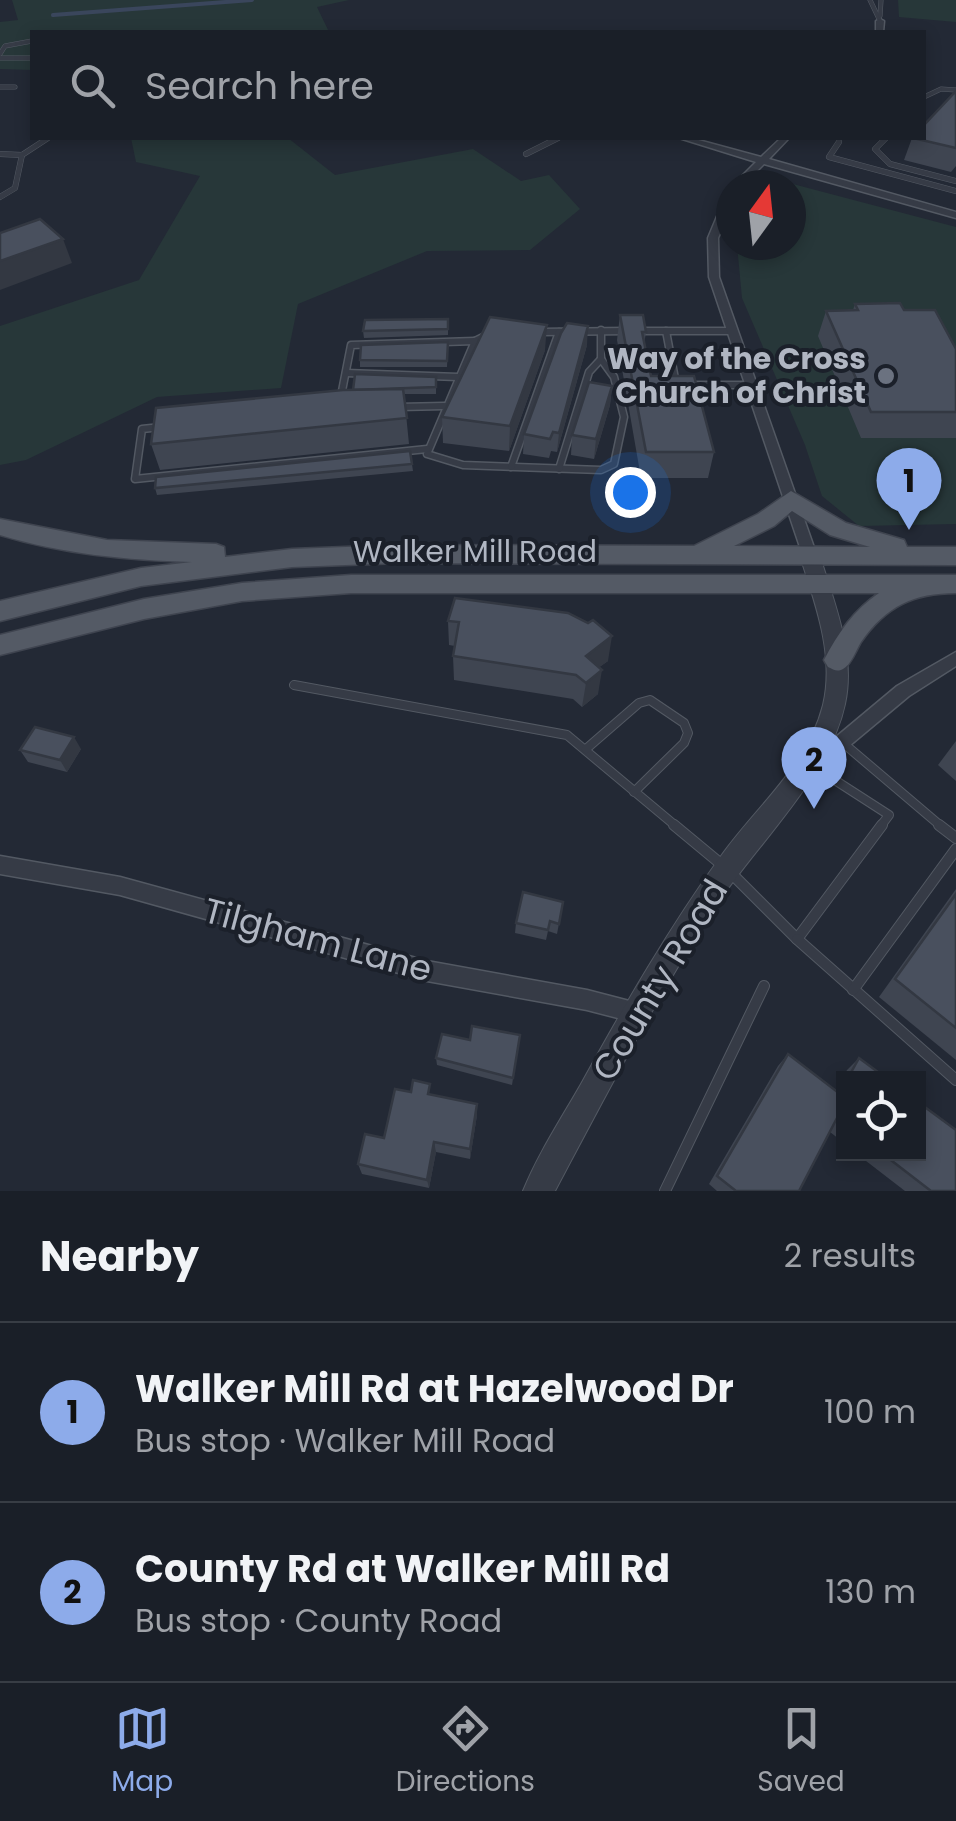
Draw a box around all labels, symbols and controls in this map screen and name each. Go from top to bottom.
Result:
search box [30,30,926,140]
icon: search [65,58,120,113]
text: Search here [145,59,374,112]
north arrow [716,170,806,260]
place label: Way of the Cross Church of Christ [607,337,866,414]
marker: Way of the Cross Church of Christ [875,365,897,387]
pin: 1 [876,448,942,530]
your location [605,467,656,518]
street label: Walker Mill Road [353,530,597,573]
pin: 2 [782,726,846,809]
street label: County Road [580,870,739,1090]
street label: Tilgham Lane [199,886,438,993]
map controls [836,1071,926,1161]
button: locate [836,1071,926,1161]
text: Nearby [40,1227,199,1286]
text: 2 results [784,1233,916,1278]
text: Walker Mill Rd at Hazelwood Dr [135,1362,734,1415]
text: 1 [66,1389,79,1434]
text: 100 m [824,1389,916,1434]
text: Bus stop · Walker Mill Road [135,1418,555,1463]
text: County Rd at Walker Mill Rd [135,1542,670,1595]
text: 2 [63,1569,82,1614]
text: 130 m [825,1569,916,1614]
text: Bus stop · County Road [135,1598,502,1643]
tab: Map [111,1701,173,1803]
tab: Directions [396,1701,535,1803]
tab: Saved [757,1701,845,1803]

